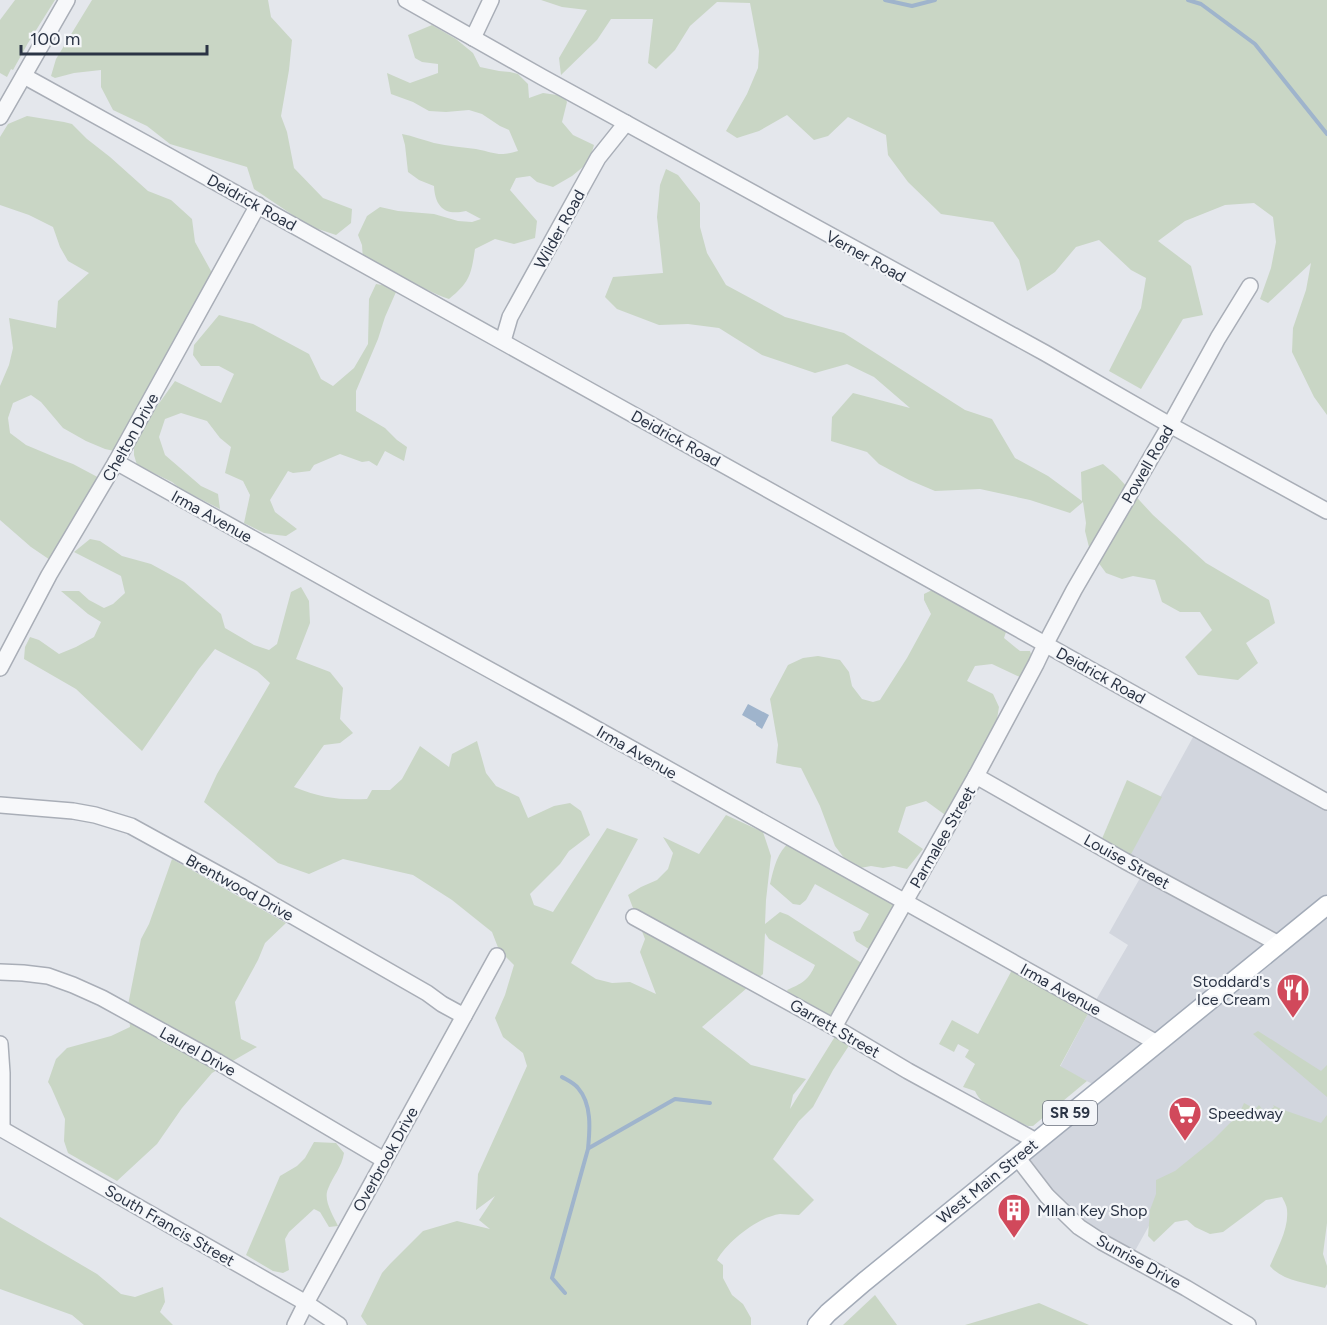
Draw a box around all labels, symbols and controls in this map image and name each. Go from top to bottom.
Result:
scale bar [21,18,207,56]
text: 100 m [30,28,80,50]
street label: Deidrick Road [204,170,300,235]
street label: Wilder Road [530,187,589,272]
street label: Verner Road [822,227,909,286]
street label: Chelton Drive [98,390,163,485]
street label: Deidrick Road [628,406,724,471]
street label: Powell Road [1117,422,1177,507]
street label: Irma Avenue [168,486,256,547]
street label: Deidrick Road [1053,643,1149,708]
street label: Irma Avenue [593,722,681,783]
street label: Parmalee Street [906,783,979,891]
street label: Louise Street [1081,830,1173,893]
street label: Brentwood Drive [183,850,297,925]
street label: Irma Avenue [1017,959,1105,1020]
place label: Stoddard's Ice Cream [1193,972,1270,1009]
restaurant icon: Stoddard's Ice Cream [1275,972,1311,1019]
street label: Garrett Street [786,995,883,1062]
street label: Laurel Drive [156,1023,239,1080]
supermarket icon: Speedway [1167,1095,1203,1142]
road number: SR 59 [1043,1101,1097,1125]
street label: Overbrook Drive [349,1103,422,1215]
place label: Speedway [1208,1104,1284,1123]
street label: West Main Street [933,1135,1041,1228]
street label: South Francis Street [102,1181,238,1270]
building icon: MIlan Key Shop [996,1192,1032,1239]
place label: MIlan Key Shop [1037,1201,1147,1220]
street label: Sunrise Drive [1093,1230,1185,1293]

